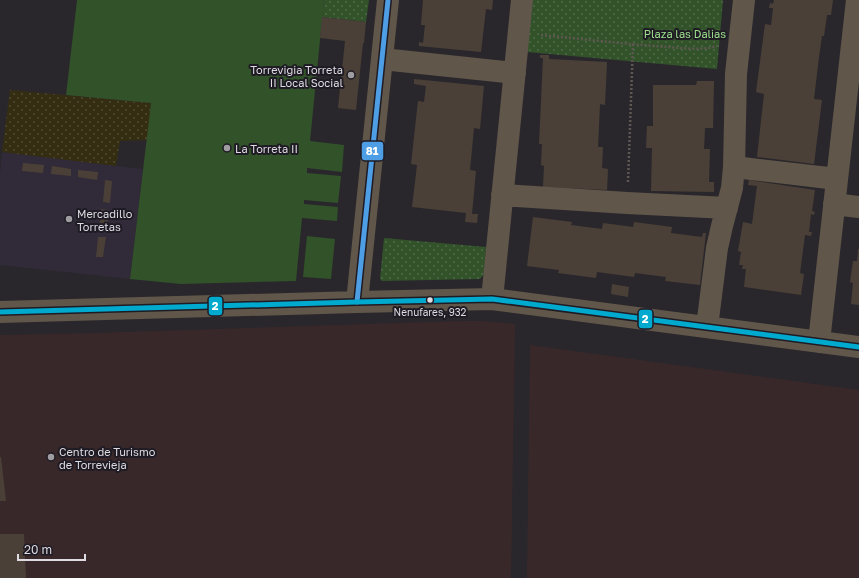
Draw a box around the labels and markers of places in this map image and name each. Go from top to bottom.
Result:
place label: Torrevigia Torreta II Local Social [250,63,343,89]
marker: Torrevigia Torreta II Local Social [346,70,356,80]
place label: La Torreta II [235,142,298,155]
marker: La Torreta II [222,143,232,153]
place label: Mercadillo Torretas [77,207,133,233]
marker: Mercadillo Torretas [64,214,74,224]
marker: Nenufares, 932 [425,295,435,305]
place label: Nenufares, 932 [394,306,467,318]
place label: Centro de Turismo de Torrevieja [59,445,156,471]
marker: Centro de Turismo de Torrevieja [46,452,56,462]

